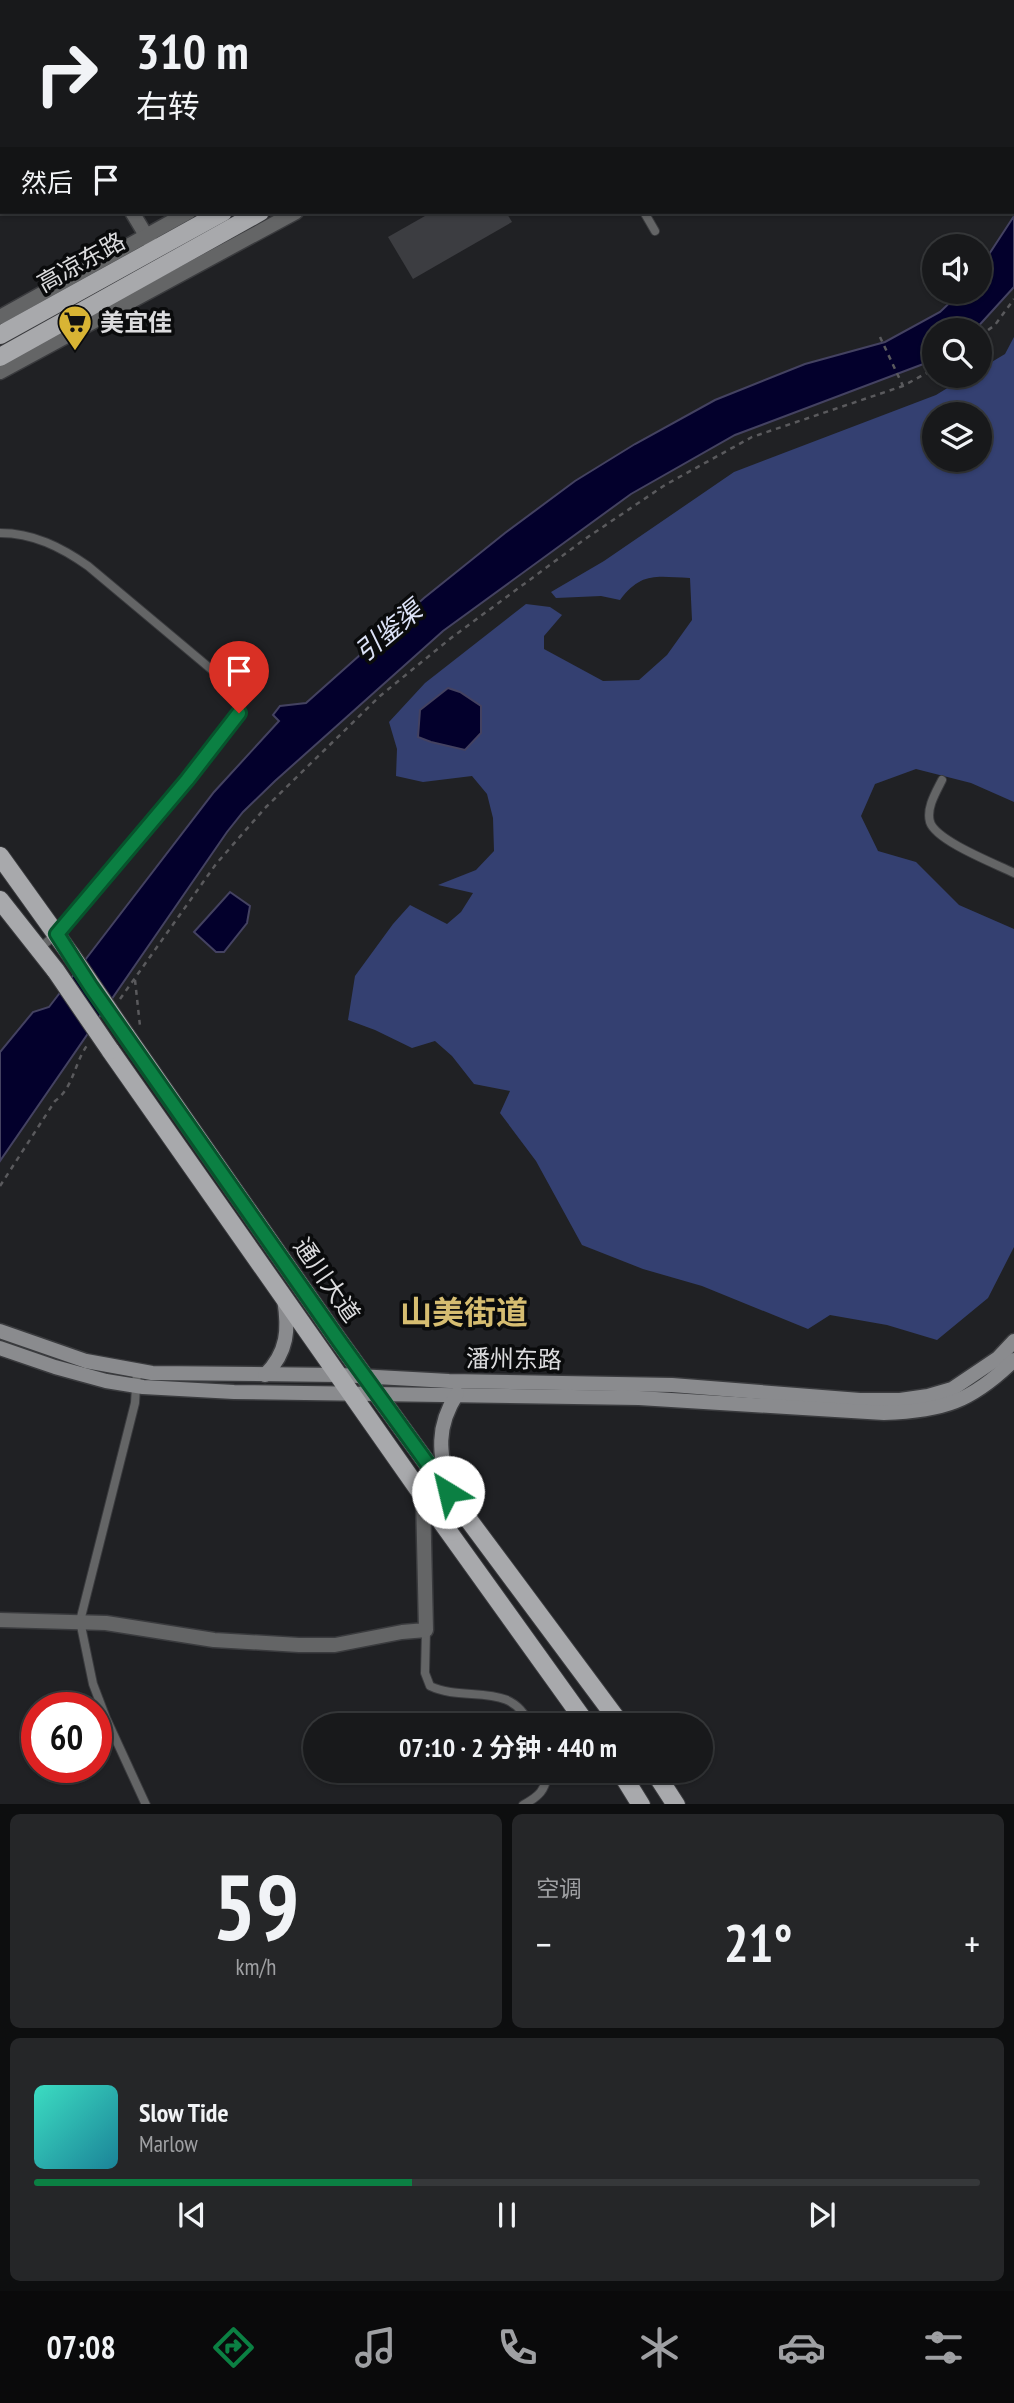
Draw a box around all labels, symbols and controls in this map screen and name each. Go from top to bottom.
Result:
text: 310 m [136,19,249,83]
icon: right [21,28,112,119]
text: 右转 [136,85,200,127]
icon: arrive [87,161,125,199]
text: 然后 [21,166,73,199]
street label: 高凉东路 [32,225,130,299]
map controls [922,234,992,472]
button: sound [922,234,992,304]
supermarket icon: 美宜佳 [56,303,94,352]
place label: 美宜佳 [100,307,172,338]
button: search [922,318,992,388]
button: layers [922,402,992,472]
water label: 引鉴渠 [348,591,432,669]
pin [209,641,269,713]
icon: arrive [220,652,258,690]
street label: 通川大道 [287,1232,367,1328]
district label: 山美街道 [400,1291,528,1333]
street label: 潘州东路 [466,1343,562,1375]
position arrow [411,1455,485,1529]
speed limit sign: 60 [21,1692,112,1783]
text: 07:10 · 2 分钟 · 440 m [399,1731,617,1764]
text: 59 [213,1847,300,1965]
text: 空调 [536,1874,582,1903]
text: 21° [724,1909,792,1976]
text: − [536,1919,552,1968]
text: + [964,1919,980,1968]
text: km/h [236,1952,276,1981]
text: Slow Tide [139,2096,229,2129]
text: Marlow [139,2129,198,2158]
icon: previous [173,2196,211,2234]
icon: pause [488,2196,526,2234]
icon: next [803,2196,841,2234]
icon: directions [209,2323,258,2372]
icon: music [351,2323,400,2372]
icon: phone [493,2323,542,2372]
icon: climate [635,2323,684,2372]
icon: car [777,2323,826,2372]
icon: filters [919,2323,968,2372]
text: 07:08 [46,2326,116,2368]

